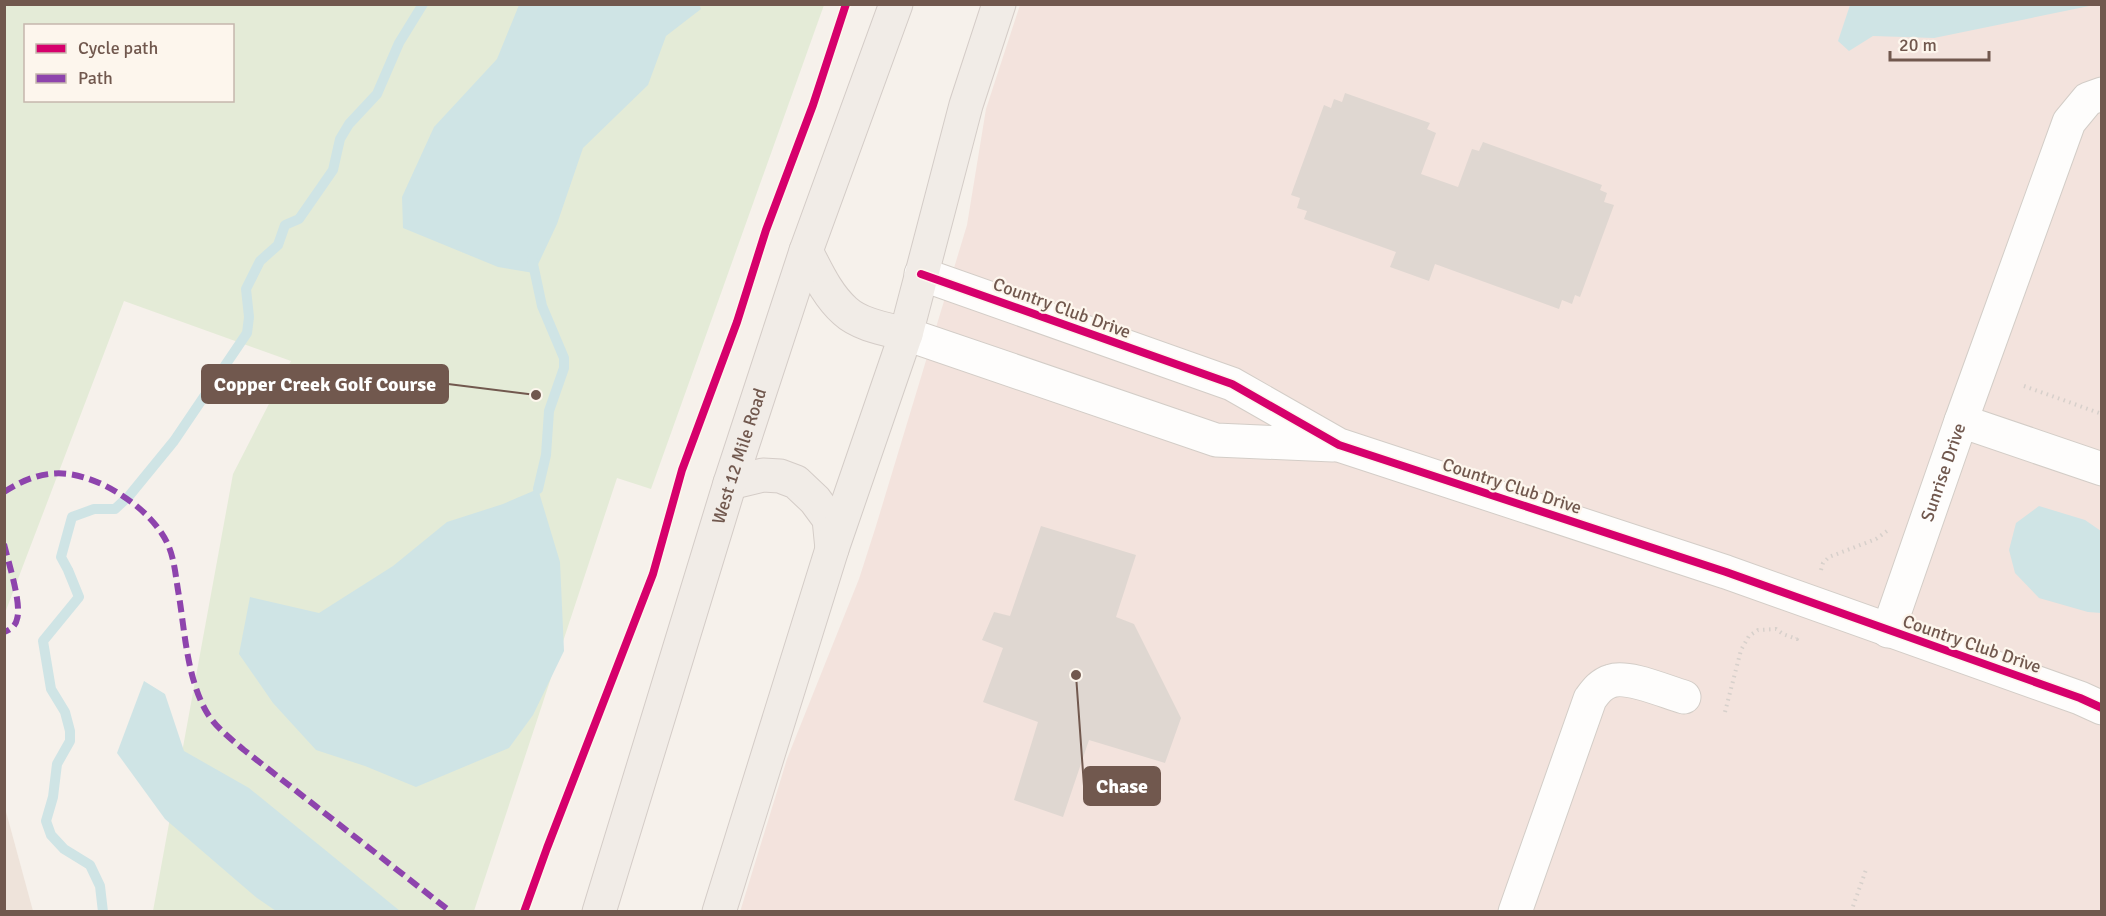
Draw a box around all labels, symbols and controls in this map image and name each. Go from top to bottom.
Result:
legend [24,24,234,102]
scale bar [1890,24,1989,62]
text: 20 m [1899,34,1937,56]
text: Cycle path [78,37,158,59]
text: Path [78,67,113,89]
street label: Country Club Drive [990,273,1134,343]
callout: Copper Creek Golf Course [202,365,448,403]
text: Copper Creek Golf Course [214,372,436,397]
street label: West 12 Mile Road [707,385,771,527]
street label: Sunrise Drive [1916,420,1970,524]
street label: Country Club Drive [1440,453,1584,519]
street label: Country Club Drive [1900,610,2044,678]
callout: Chase [1084,767,1160,805]
text: Chase [1096,774,1148,799]

